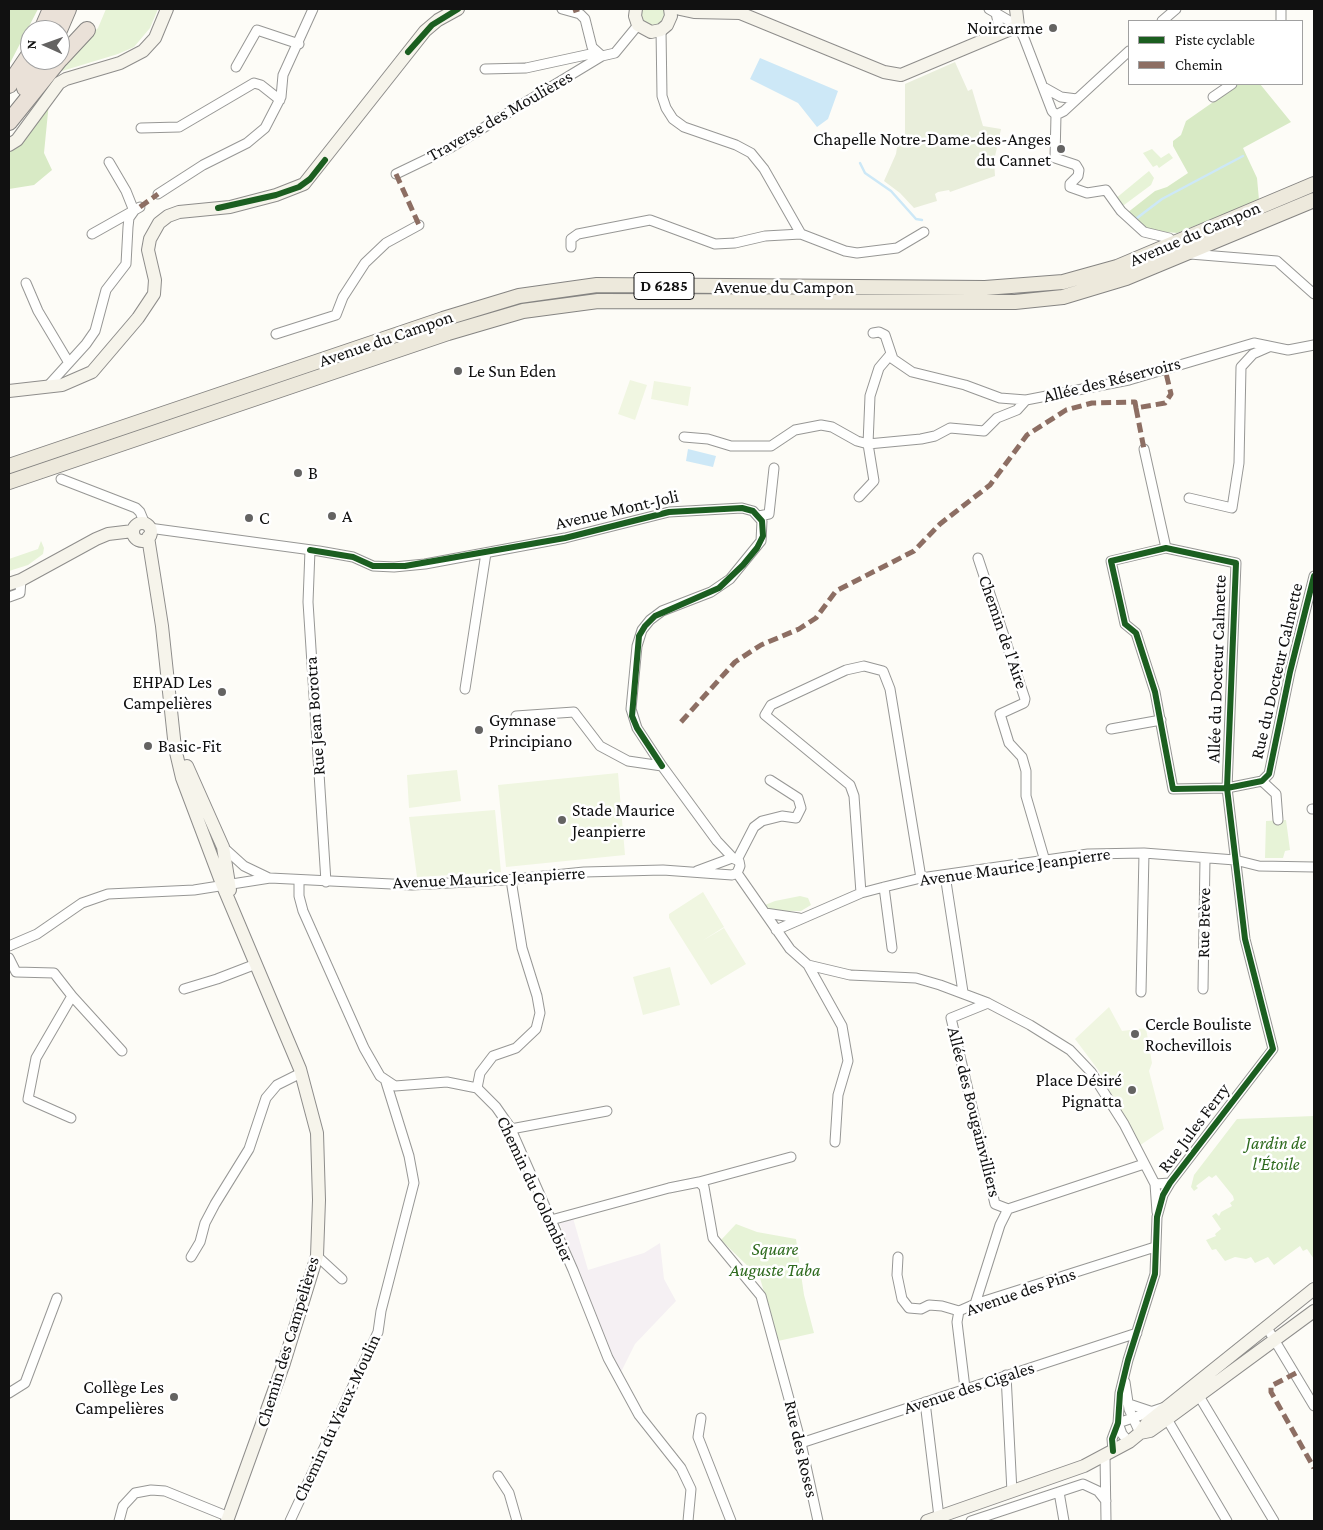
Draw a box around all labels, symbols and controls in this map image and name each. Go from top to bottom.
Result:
place label: Noircarme [967,17,1043,39]
north arrow [20,20,70,70]
legend [1128,20,1303,85]
marker: Noircarme [1047,22,1059,34]
text: Piste cyclable [1175,32,1255,48]
text: N [23,39,39,50]
text: Chemin [1175,57,1223,73]
street label: Traverse des Moulières [423,66,577,166]
place label: Chapelle Notre-Dame-des-Anges du Cannet [813,128,1051,170]
marker: Chapelle Notre-Dame-des-Anges du Cannet [1055,143,1067,155]
street label: Avenue du Campon [1126,197,1264,271]
road number: D 6285 [634,272,694,300]
street label: Avenue du Campon [714,276,854,298]
street label: Avenue du Campon [316,306,456,372]
street label: Allée des Réservoirs [1041,352,1183,408]
place label: Le Sun Eden [468,360,556,382]
marker: Le Sun Eden [452,365,464,377]
place label: B [308,462,318,484]
marker: B [292,467,304,479]
street label: Avenue Mont-Joli [553,485,681,535]
place label: A [342,505,352,527]
place label: C [259,507,270,529]
marker: A [326,510,338,522]
marker: C [243,512,255,524]
street label: Chemin de l'Aire [973,572,1033,692]
street label: Allée du Docteur Calmette [1203,574,1231,764]
street label: Rue du Docteur Calmette [1246,581,1308,761]
street label: Rue Jean Borotra [300,656,330,776]
place label: EHPAD Les Campelières [123,671,212,714]
marker: EHPAD Les Campelières [216,686,228,698]
place label: Gymnase Principiano [489,709,572,752]
marker: Gymnase Principiano [473,724,485,736]
place label: Basic-Fit [158,735,221,757]
marker: Basic-Fit [142,740,154,752]
place label: Stade Maurice Jeanpierre [572,799,675,842]
marker: Stade Maurice Jeanpierre [556,814,568,826]
street label: Avenue Maurice Jeanpierre [918,843,1112,891]
street label: Avenue Maurice Jeanpierre [392,862,586,894]
street label: Rue Brève [1193,888,1215,958]
place label: Cercle Bouliste Rochevillois [1145,1013,1251,1056]
street label: Allée des Bougainvilliers [942,1025,1006,1199]
marker: Cercle Bouliste Rochevillois [1129,1028,1141,1040]
place label: Place Désiré Pignatta [1036,1069,1122,1112]
street label: Rue Jules Ferry [1153,1079,1235,1177]
marker: Place Désiré Pignatta [1126,1084,1138,1096]
street label: Chemin du Colombier [492,1113,578,1265]
park label: Jardin de l'Étoile [1246,1132,1306,1174]
park label: Square Auguste Taba [729,1238,821,1280]
street label: Chemin des Campelières [252,1254,324,1430]
street label: Avenue des Pins [963,1263,1079,1321]
street label: Chemin du Vieux-Moulin [289,1331,385,1505]
street label: Avenue des Cigales [901,1357,1037,1419]
place label: Collège Les Campelières [75,1376,164,1418]
marker: Collège Les Campelières [168,1391,180,1403]
street label: Rue des Roses [779,1398,823,1500]

